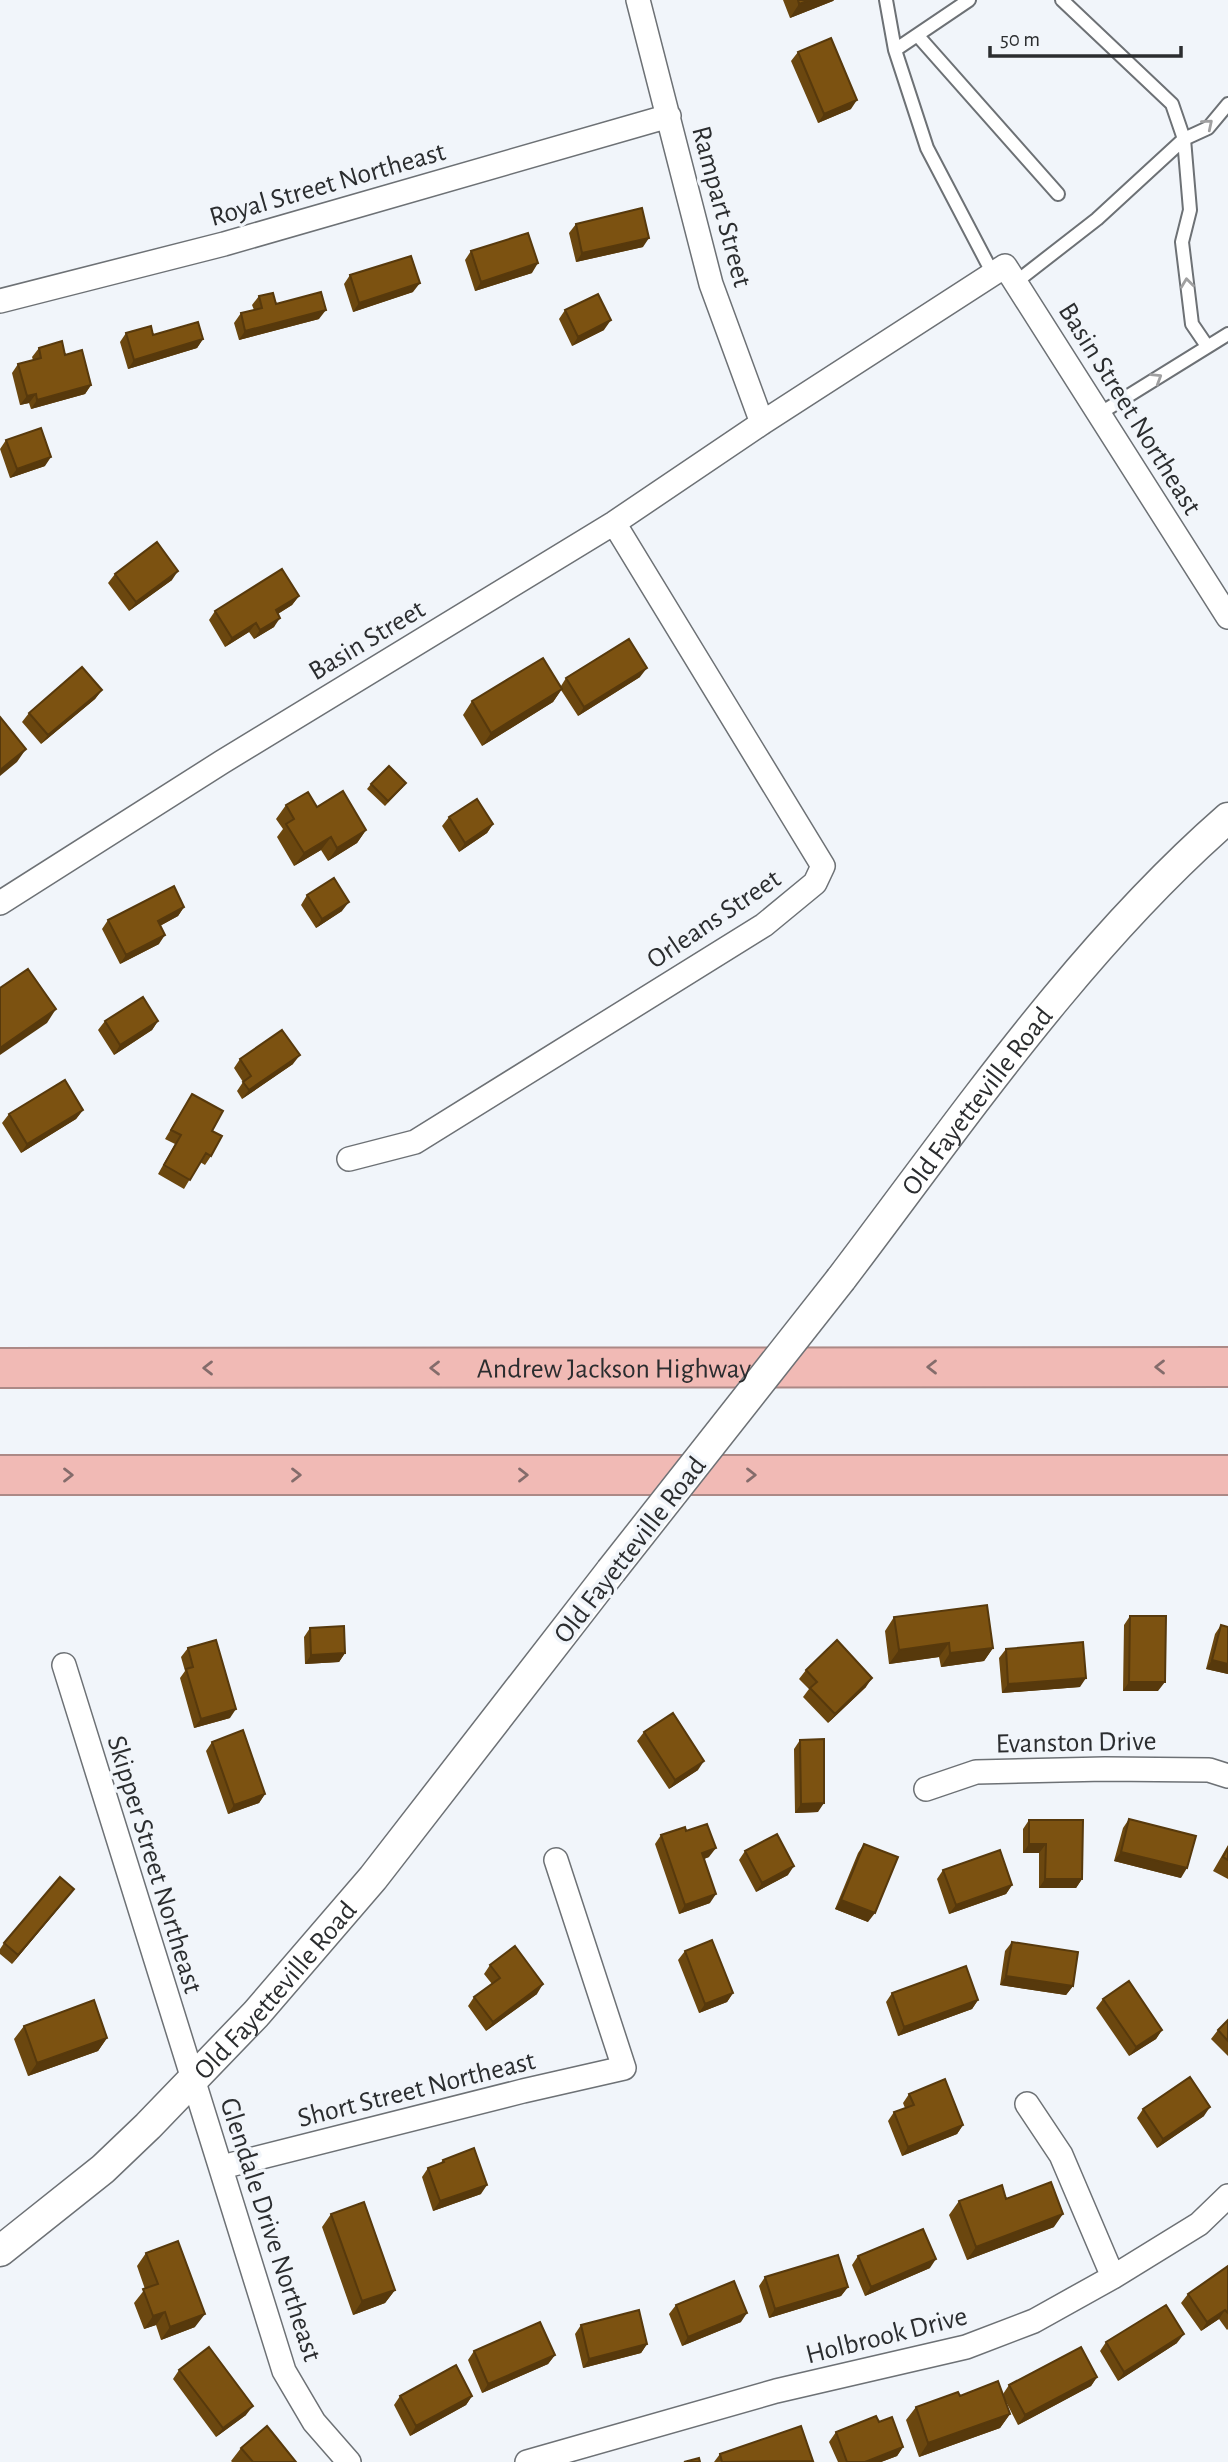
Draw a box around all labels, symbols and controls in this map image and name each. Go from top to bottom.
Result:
scale bar [990,14,1181,58]
text: 50 m [1000,29,1040,50]
one-way arrow [1200,120,1213,133]
street label: Rampart Street [686,123,756,290]
street label: Royal Street Northeast [206,138,449,232]
one-way arrow [1179,277,1194,289]
street label: Basin Street Northeast [1053,298,1206,520]
one-way arrow [1150,373,1163,386]
street label: Basin Street [304,595,430,686]
street label: Orleans Street [642,865,786,975]
street label: Old Fayetteville Road [897,1002,1058,1201]
street label: Andrew Jackson Highway [477,1355,751,1384]
one-way arrow [927,1359,937,1375]
one-way arrow [1154,1359,1165,1375]
one-way arrow [202,1360,213,1376]
one-way arrow [430,1360,440,1376]
street label: Old Fayetteville Road [549,1452,712,1649]
one-way arrow [63,1467,74,1483]
one-way arrow [291,1467,301,1483]
one-way arrow [518,1467,529,1483]
one-way arrow [746,1467,756,1483]
street label: Evanston Drive [995,1728,1157,1758]
street label: Skipper Street Northeast [102,1732,207,1997]
street label: Old Fayetteville Road [189,1896,363,2085]
street label: Short Street Northeast [295,2047,538,2133]
street label: Glendale Drive Northeast [214,2094,326,2365]
street label: Holbrook Drive [803,2302,970,2370]

